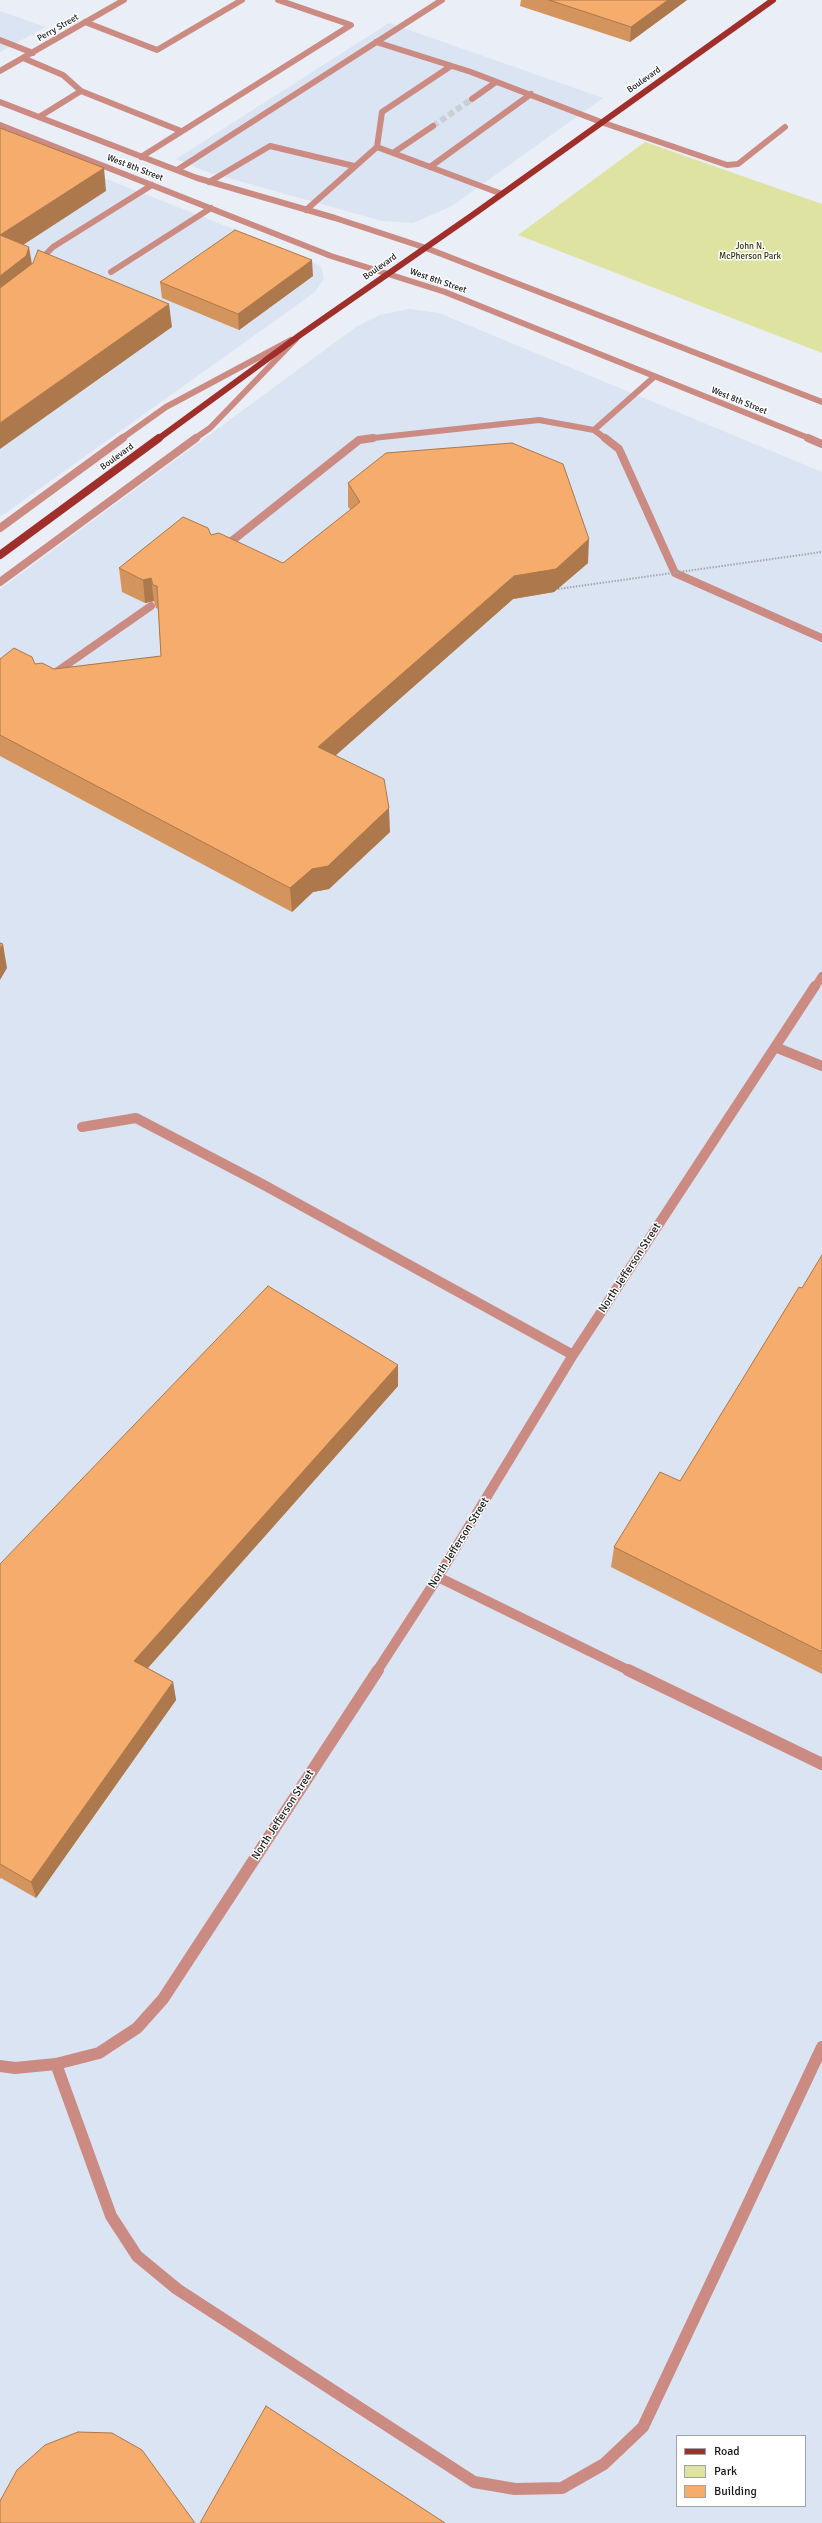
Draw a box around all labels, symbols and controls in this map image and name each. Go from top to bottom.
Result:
street label: Perry Street [35,12,81,44]
street label: Boulevard [625,64,663,96]
street label: West 8th Street [105,152,165,184]
park label: John N. McPherson Park [719,242,781,263]
street label: Boulevard [361,251,399,283]
street label: West 8th Street [408,266,468,296]
street label: West 8th Street [710,385,768,417]
street label: Boulevard [98,441,136,473]
street label: North Jefferson Street [596,1221,664,1315]
street label: North Jefferson Street [426,1495,492,1591]
street label: North Jefferson Street [249,1768,317,1862]
legend [676,2435,806,2507]
text: Road [714,2444,740,2459]
text: Park [714,2464,737,2479]
text: Building [714,2484,757,2499]

